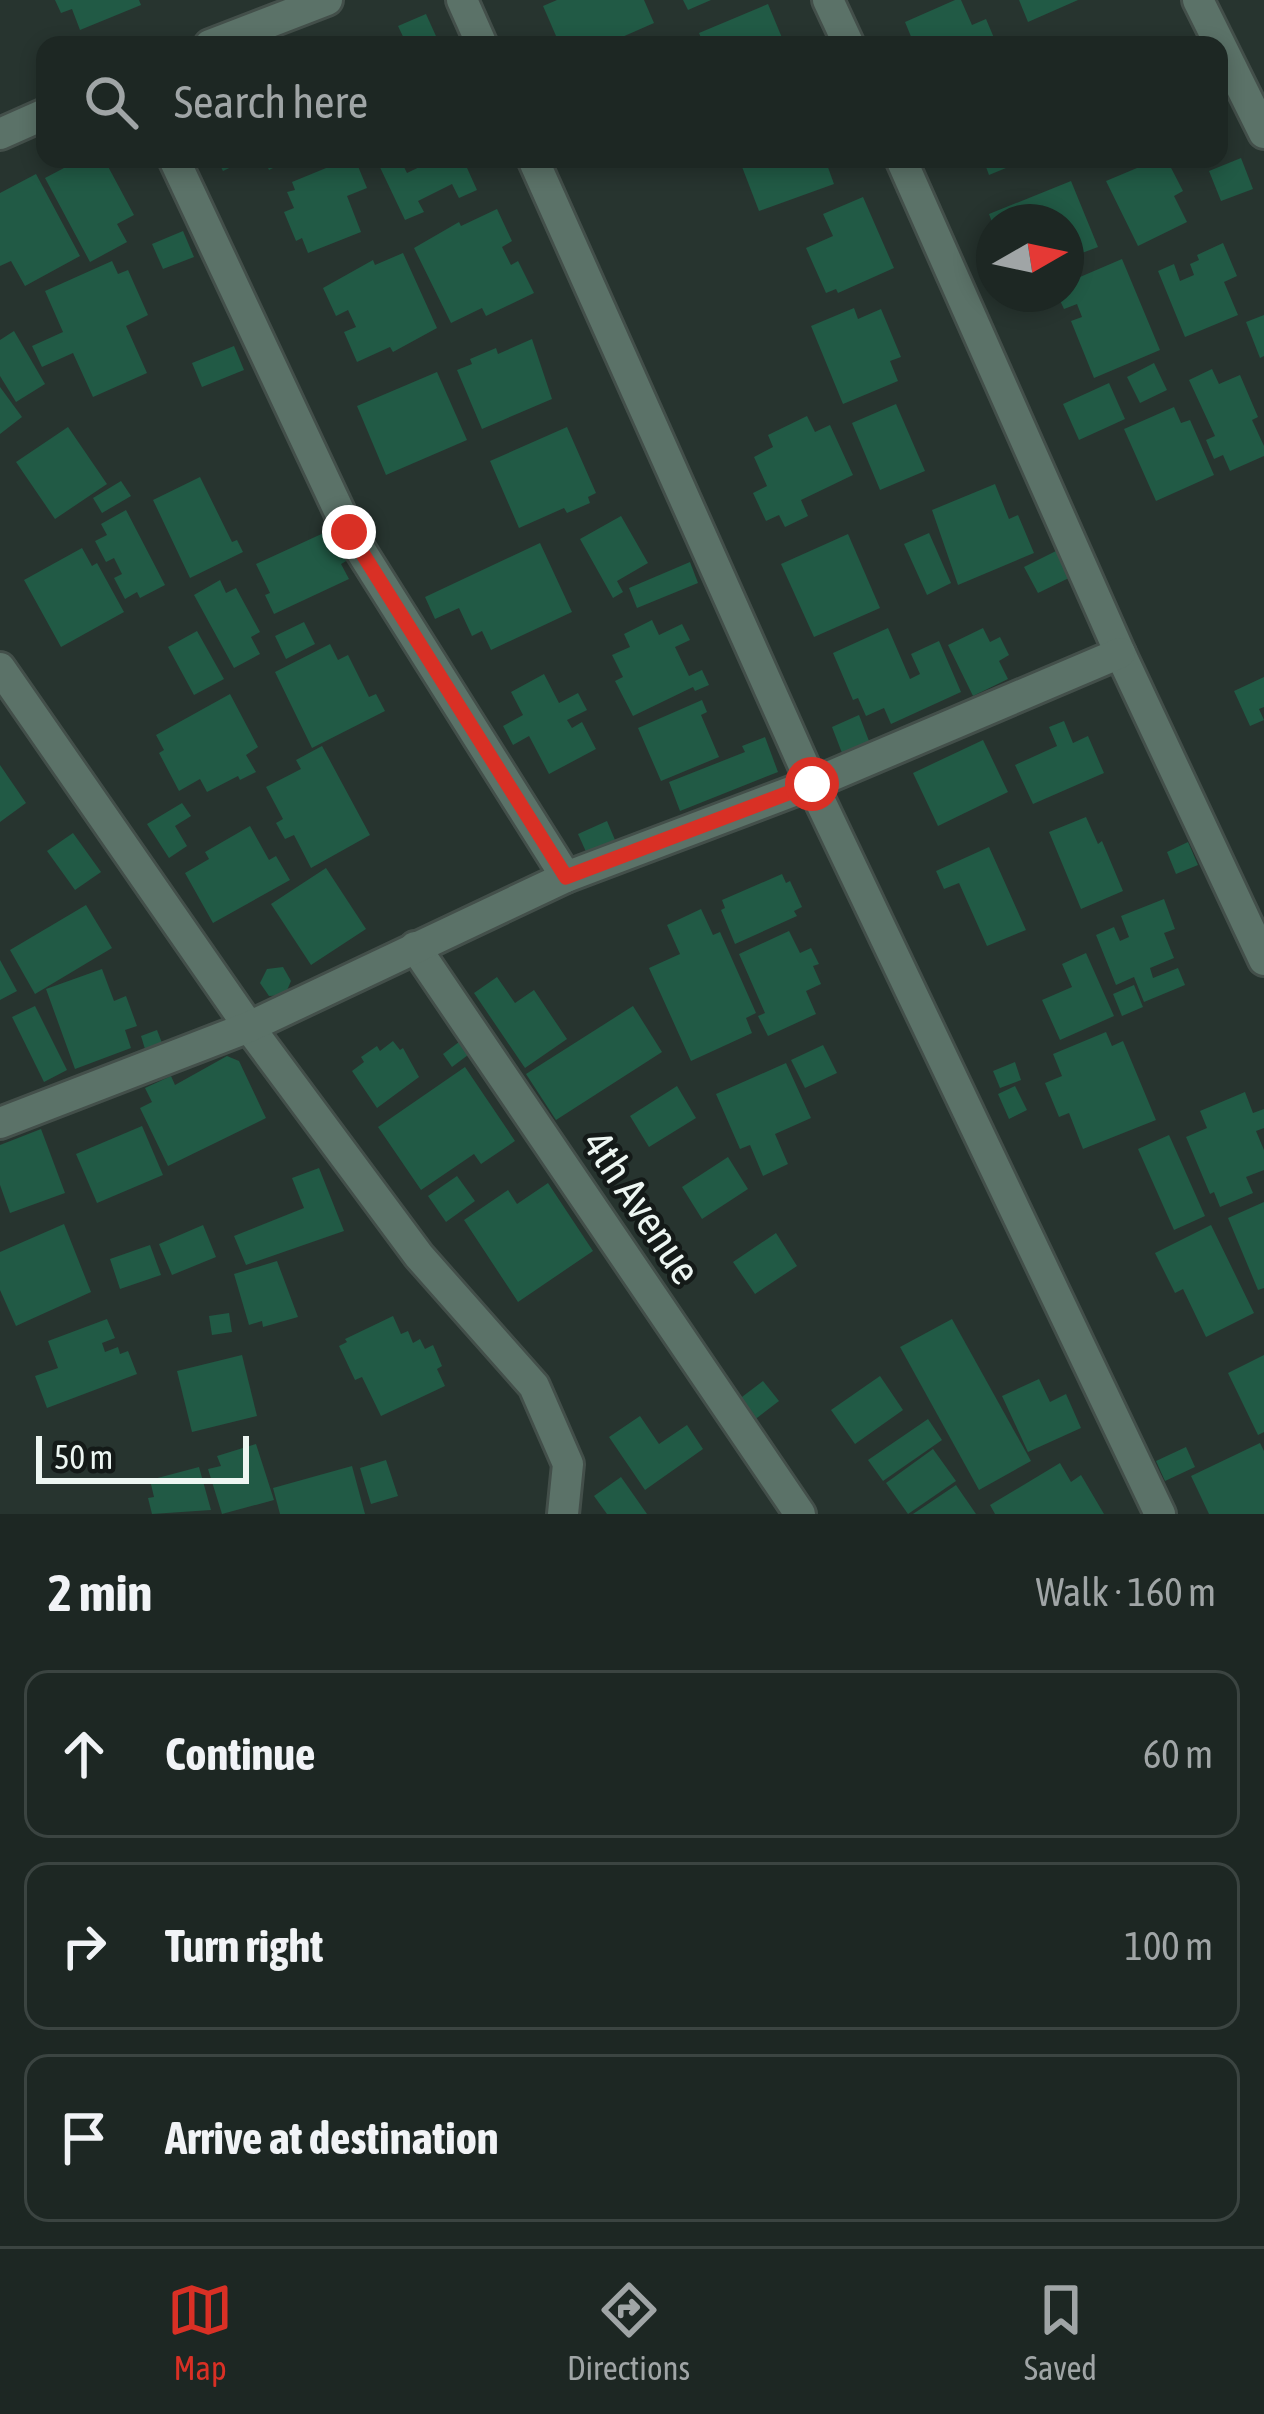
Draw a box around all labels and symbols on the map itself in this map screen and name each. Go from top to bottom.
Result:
north arrow [976,204,1084,312]
route end [322,505,376,559]
route start [785,757,839,811]
street label: 4th Avenue [573,1121,711,1293]
scale bar [36,1430,249,1483]

